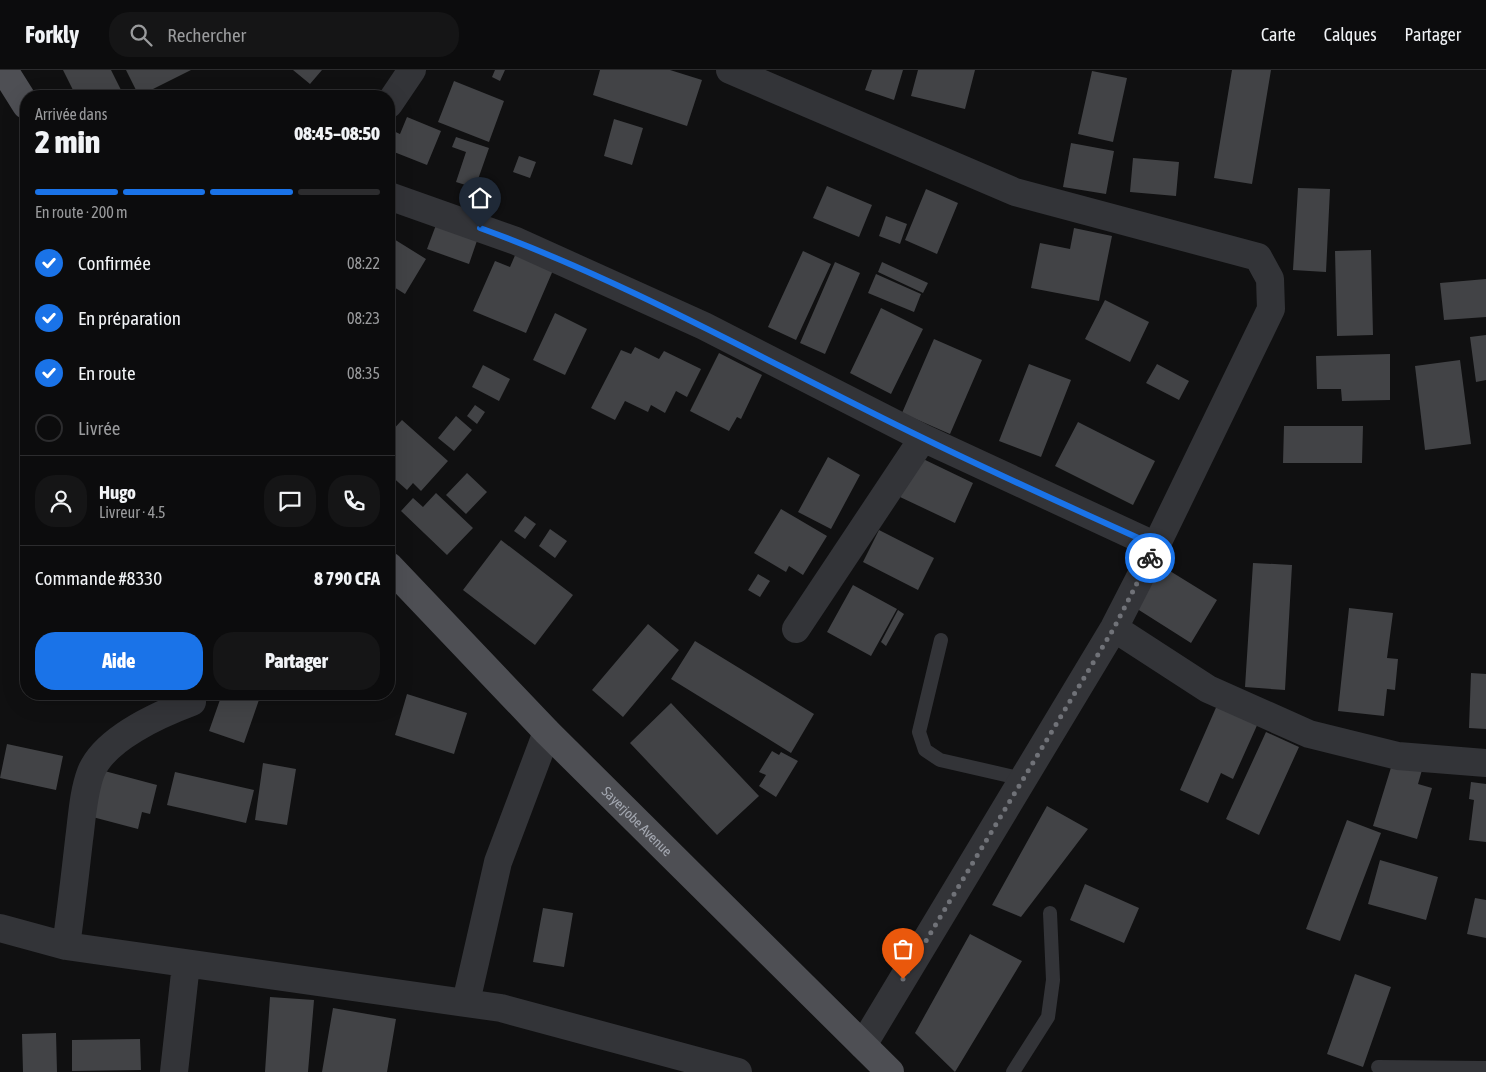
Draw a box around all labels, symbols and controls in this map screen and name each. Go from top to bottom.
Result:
search box [109,12,459,57]
text: Forkly [25,21,79,48]
icon: search [127,21,155,49]
text: Rechercher [167,24,246,46]
text: Carte [1261,24,1296,45]
text: Calques [1324,24,1377,45]
text: Partager [1405,24,1461,45]
text: Arrivée dans [35,105,107,123]
text: 08:45–08:50 [294,122,380,144]
text: 2 min [35,123,100,160]
pin [459,177,501,228]
icon: home [466,184,494,212]
text: En route · 200 m [35,203,128,221]
icon: check [35,249,63,277]
text: Confirmée [78,252,151,274]
text: 08:22 [347,254,380,272]
icon: check [35,304,63,332]
text: En préparation [78,307,181,329]
text: 08:23 [347,309,380,327]
icon: check [35,359,63,387]
text: En route [78,362,136,384]
text: 08:35 [347,364,380,382]
text: Livrée [78,417,120,439]
button: person [35,475,87,527]
button: chat [264,475,316,527]
button: phone [328,475,380,527]
text: Hugo [99,481,136,503]
text: Livreur · 4.5 [99,503,166,521]
courier [1125,533,1175,583]
icon: bike [1136,544,1164,572]
text: Commande #8330 [35,567,162,589]
text: 8 790 CFA [314,567,380,589]
button: Aide [35,632,203,690]
button: Partager [213,632,380,690]
street label: Sayerjobe Avenue [599,783,675,859]
pin [882,928,924,979]
icon: bag [889,935,917,963]

